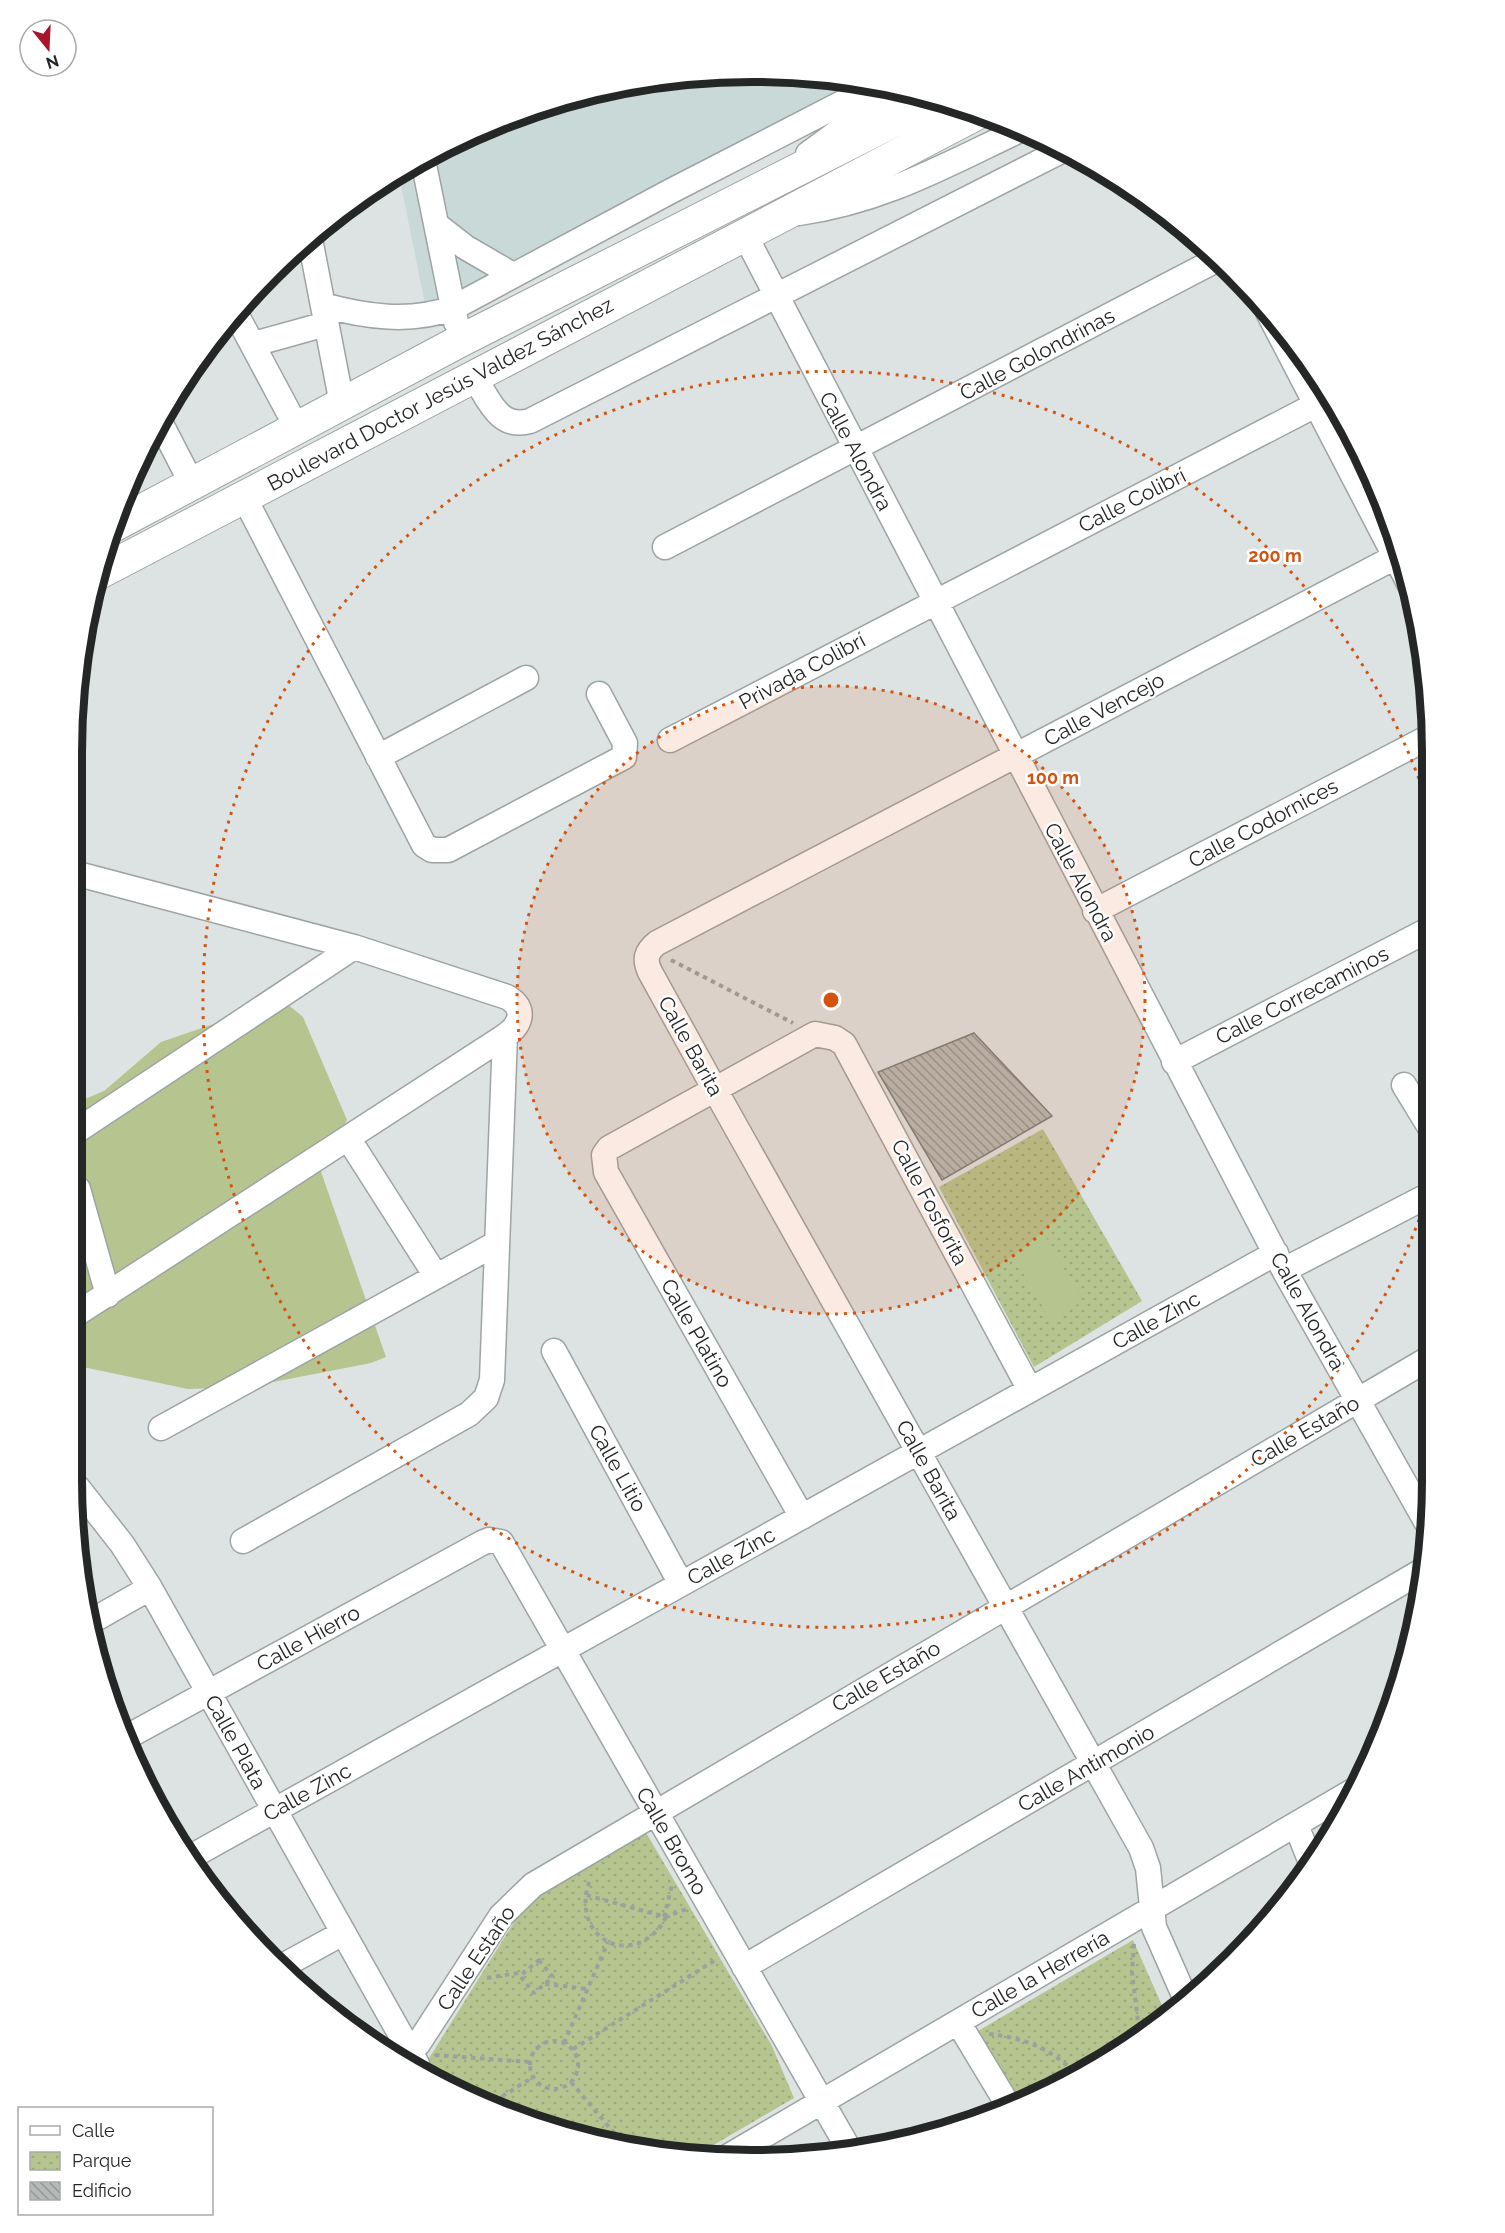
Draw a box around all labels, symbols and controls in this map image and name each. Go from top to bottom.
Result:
north arrow [18,18,78,78]
text: N [44,51,61,73]
street label: Boulevard Doctor Jesús Valdez Sánchez [263,292,617,496]
street label: Calle Golondrinas [955,303,1119,405]
street label: Calle Alondra [814,387,898,515]
street label: Calle Colibrí [1074,462,1190,538]
text: 200 m [1248,545,1302,566]
street label: Privada Colibrí [735,627,870,715]
street label: Calle Vencejo [1040,667,1168,751]
text: 100 m [1027,767,1079,788]
street label: Calle Codornices [1184,773,1342,873]
street label: Calle Alondra [1039,818,1123,946]
street label: Calle Correcaminos [1212,941,1392,1049]
centre of rings [821,990,841,1010]
street label: Calle Barita [653,991,729,1101]
street label: Calle Fosforita [886,1135,974,1269]
street label: Calle Alondra [1265,1248,1351,1374]
street label: Calle Platino [656,1274,738,1392]
street label: Calle Zinc [1108,1286,1204,1354]
street label: Calle Estaño [1246,1390,1364,1472]
street label: Calle Barita [891,1415,967,1525]
street label: Calle Litio [584,1420,652,1516]
street label: Calle Zinc [683,1522,779,1590]
street label: Calle Hierro [252,1599,364,1677]
street label: Calle Estaño [827,1635,945,1717]
street label: Calle Plata [200,1691,272,1793]
street label: Calle Antimonio [1013,1719,1159,1817]
street label: Calle Zinc [259,1758,355,1826]
street label: Calle Bromo [631,1783,713,1899]
street label: Calle Estaño [432,1901,520,2015]
street label: Calle la Herrería [967,1924,1113,2024]
legend [18,2107,213,2215]
text: Calle [72,2120,115,2141]
text: Parque [72,2150,132,2171]
text: Edificio [72,2180,132,2201]

